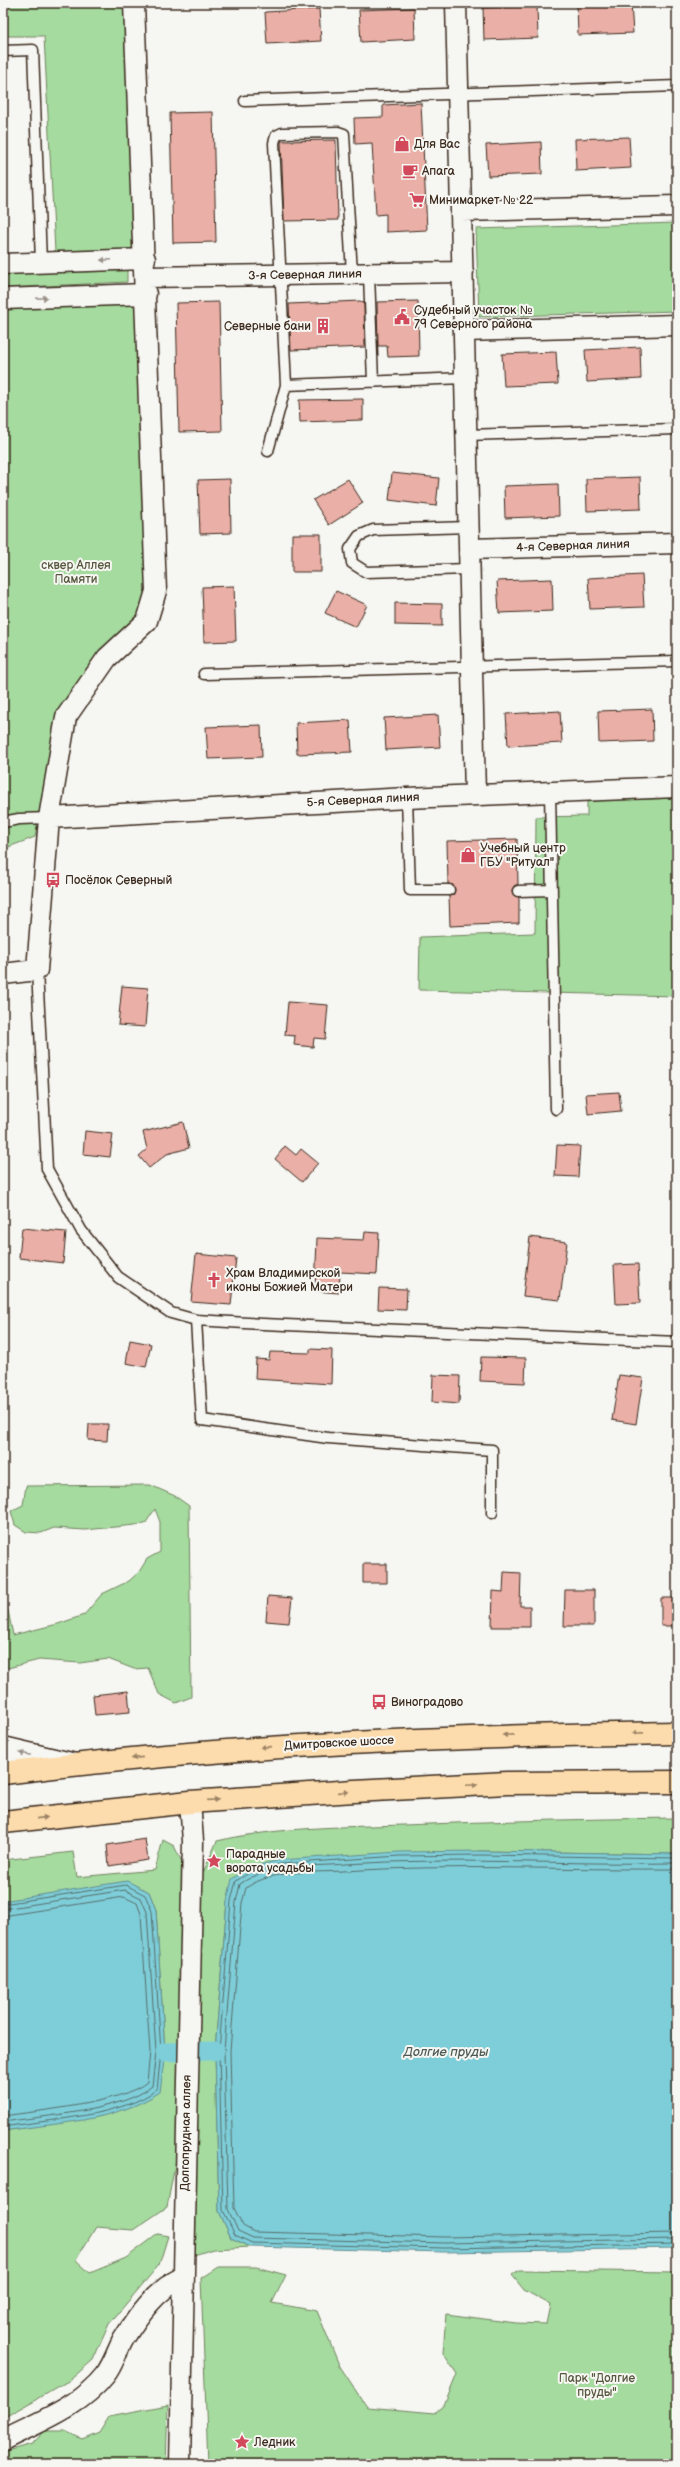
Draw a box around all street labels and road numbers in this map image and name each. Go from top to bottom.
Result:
street label: 3-я Северная линия [248,267,362,283]
street label: 4-я Северная линия [516,537,630,555]
street label: 5-я Северная линия [306,790,420,810]
street label: Дмитровское шоссе [284,1733,395,1753]
street label: Долгопрудная аллея [177,2074,195,2191]

